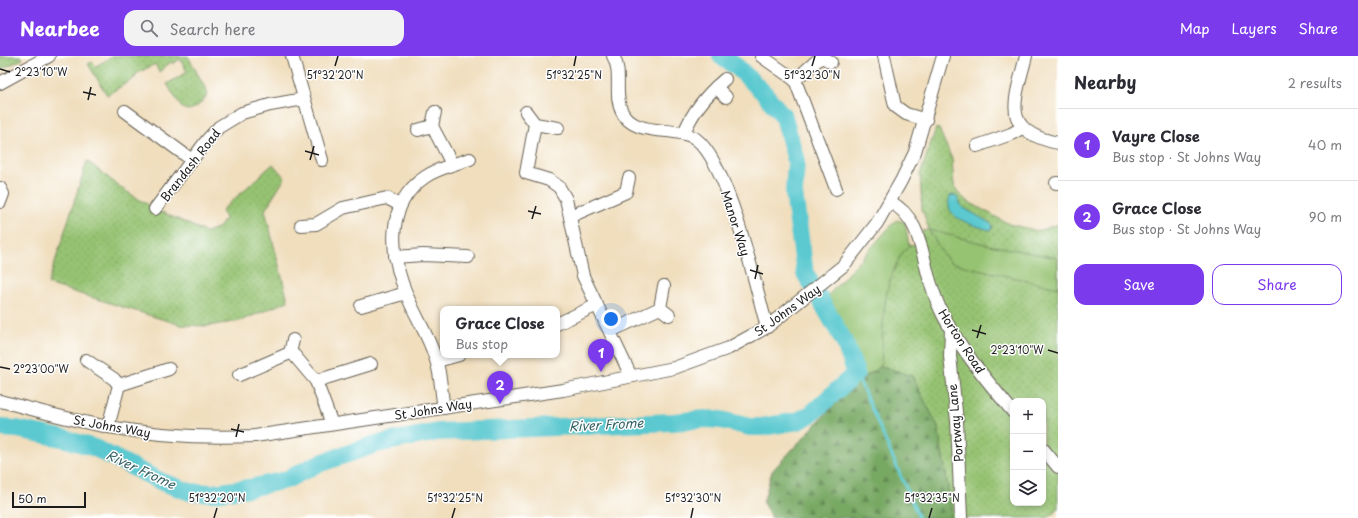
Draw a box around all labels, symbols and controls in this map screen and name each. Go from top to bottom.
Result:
search box [124,10,404,46]
text: Nearbee [20,14,100,42]
icon: search [138,17,160,39]
text: Search here [170,17,255,40]
text: Map [1180,18,1210,39]
text: Layers [1232,18,1277,39]
text: Share [1299,18,1338,39]
text: 2°23'10"W [14,64,68,79]
text: 51°32'20"N [307,67,364,82]
text: 51°32'25"N [546,67,602,82]
text: 51°32'30"N [784,67,840,82]
text: Nearby [1074,69,1136,95]
text: 2 results [1288,73,1342,92]
text: Vayre Close [1112,124,1200,147]
street label: Brandash Road [156,125,224,205]
text: 1 [1084,135,1090,154]
text: 40 m [1308,135,1342,154]
text: Bus stop · St Johns Way [1112,147,1261,166]
street label: Manor Way [717,188,755,258]
text: Grace Close [1112,196,1202,219]
text: 2 [1082,207,1092,226]
text: 90 m [1309,207,1342,226]
text: Bus stop · St Johns Way [1112,219,1261,238]
button: Save [1074,264,1204,305]
button: Share [1212,264,1342,305]
street label: St Johns Way [750,280,824,340]
street label: Horton Road [934,305,990,377]
popup [440,306,560,358]
your location [601,309,621,329]
text: Grace Close [455,311,545,334]
text: Bus stop [455,334,508,353]
pin: 1 [588,339,614,372]
text: 2°23'10"W [990,342,1044,357]
text: 2°23'00"W [13,361,70,376]
pin: 2 [487,371,513,404]
street label: Portway Lane [943,383,967,463]
street label: St Johns Way [393,394,473,424]
map controls [1010,398,1046,506]
button: + [1010,398,1046,434]
street label: St Johns Way [72,410,152,442]
water label: River Frome [568,413,645,435]
button: − [1010,434,1046,470]
water label: River Frome [103,445,180,494]
button: layers [1010,470,1046,506]
scale bar [12,490,86,509]
text: 50 m [18,490,47,507]
text: 51°32'20"N [189,490,246,505]
text: 51°32'25"N [427,490,483,505]
text: 51°32'30"N [665,490,721,505]
text: 51°32'35"N [904,490,960,505]

